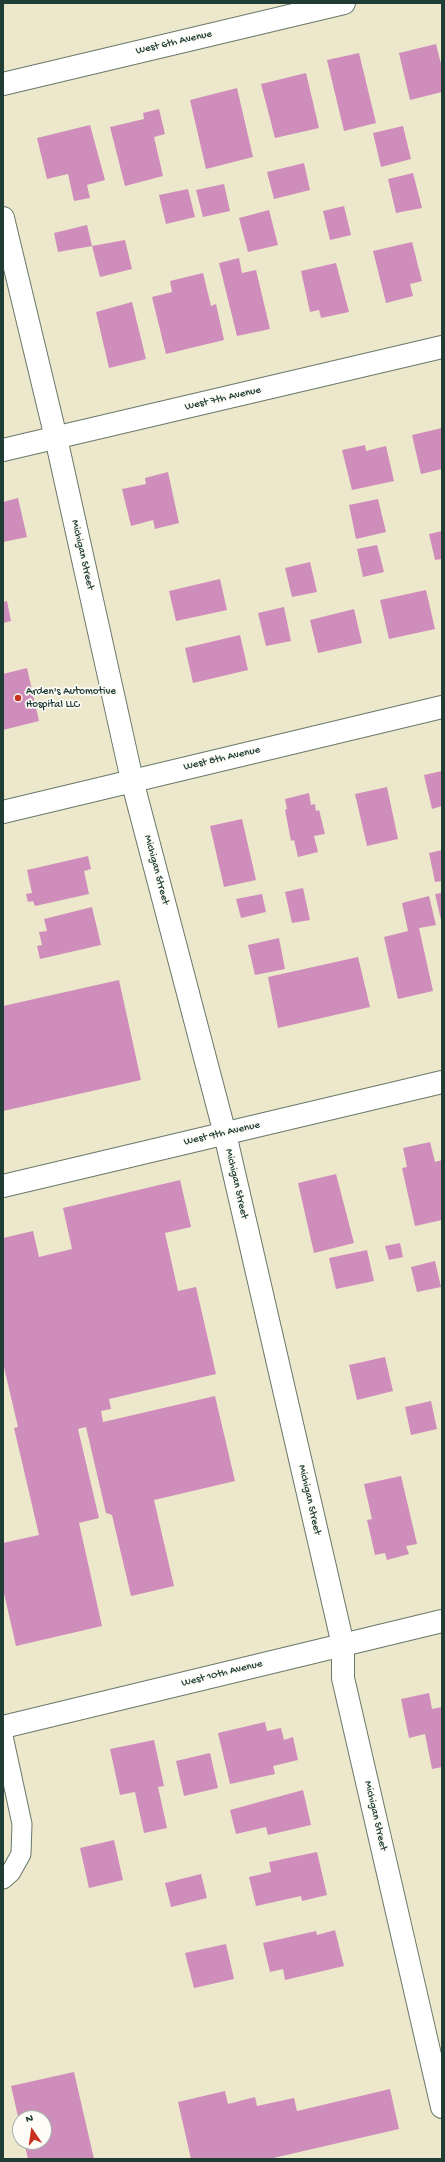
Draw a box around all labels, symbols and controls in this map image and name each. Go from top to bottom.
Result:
street label: West 6th Avenue [135,28,213,58]
street label: West 7th Avenue [184,384,262,414]
street label: Michigan Street [68,519,96,591]
place label: Arden's Automotive Hospital LLC [26,685,116,711]
marker: Arden's Automotive Hospital LLC [13,693,23,703]
street label: West 8th Avenue [182,744,262,774]
street label: Michigan Street [140,834,172,906]
street label: West 9th Avenue [183,1119,261,1149]
street label: Michigan Street [222,1148,250,1220]
street label: Michigan Street [295,1464,323,1536]
street label: West 10th Avenue [180,1658,264,1690]
street label: Michigan Street [361,1780,389,1852]
north arrow [12,2110,52,2150]
text: N [25,2113,34,2126]

